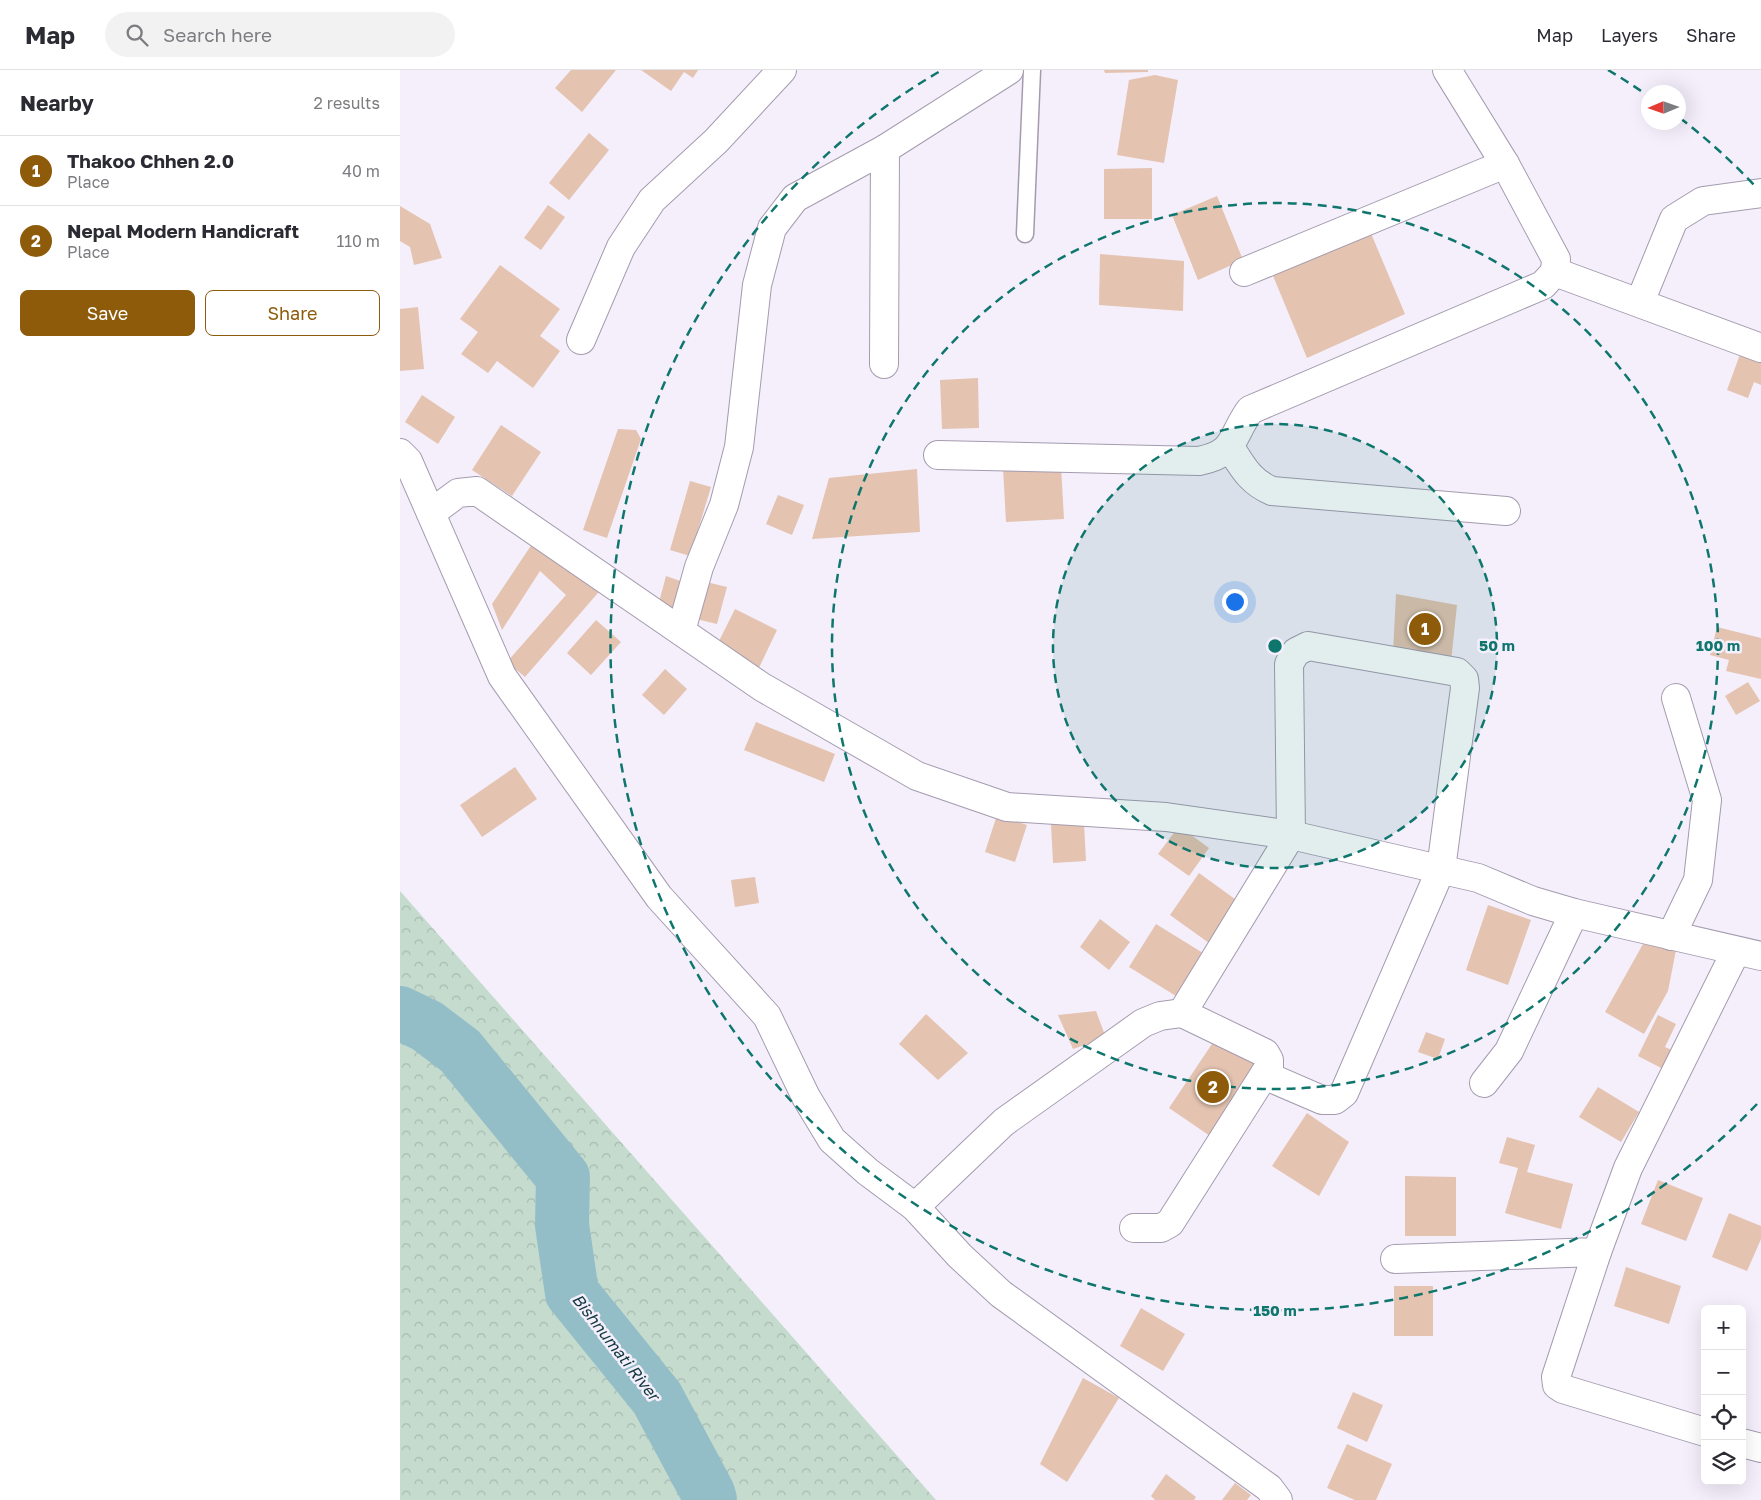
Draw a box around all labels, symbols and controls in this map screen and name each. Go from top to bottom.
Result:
search box [105,12,455,57]
text: Map [25,20,75,49]
icon: search [123,21,151,49]
text: Search here [163,23,272,46]
text: Map [1536,24,1573,46]
text: Layers [1601,24,1658,46]
text: Share [1686,24,1736,46]
north arrow [1641,85,1686,130]
text: Nearby [20,90,94,116]
text: 2 results [314,93,380,113]
text: Thakoo Chhen 2.0 [67,149,234,172]
text: 1 [32,161,40,181]
text: 40 m [342,161,380,181]
text: Place [67,172,110,192]
text: Nepal Modern Handicraft [67,219,299,242]
text: 2 [31,231,41,251]
text: 110 m [336,231,380,251]
text: Place [67,242,110,262]
button: Save [20,290,195,336]
button: Share [205,290,380,336]
your location [1222,589,1248,615]
pin: 1 [1409,610,1441,648]
text: 50 m [1479,636,1515,654]
text: 100 m [1696,636,1740,654]
centre of rings [1266,637,1284,655]
pin: 2 [1197,1068,1229,1106]
water label: Bishnumati River [568,1290,666,1407]
text: 150 m [1253,1301,1297,1319]
map controls [1701,1305,1746,1485]
button: + [1701,1305,1746,1350]
button: − [1701,1350,1746,1395]
button: locate [1701,1395,1746,1440]
button: layers [1701,1440,1746,1485]

